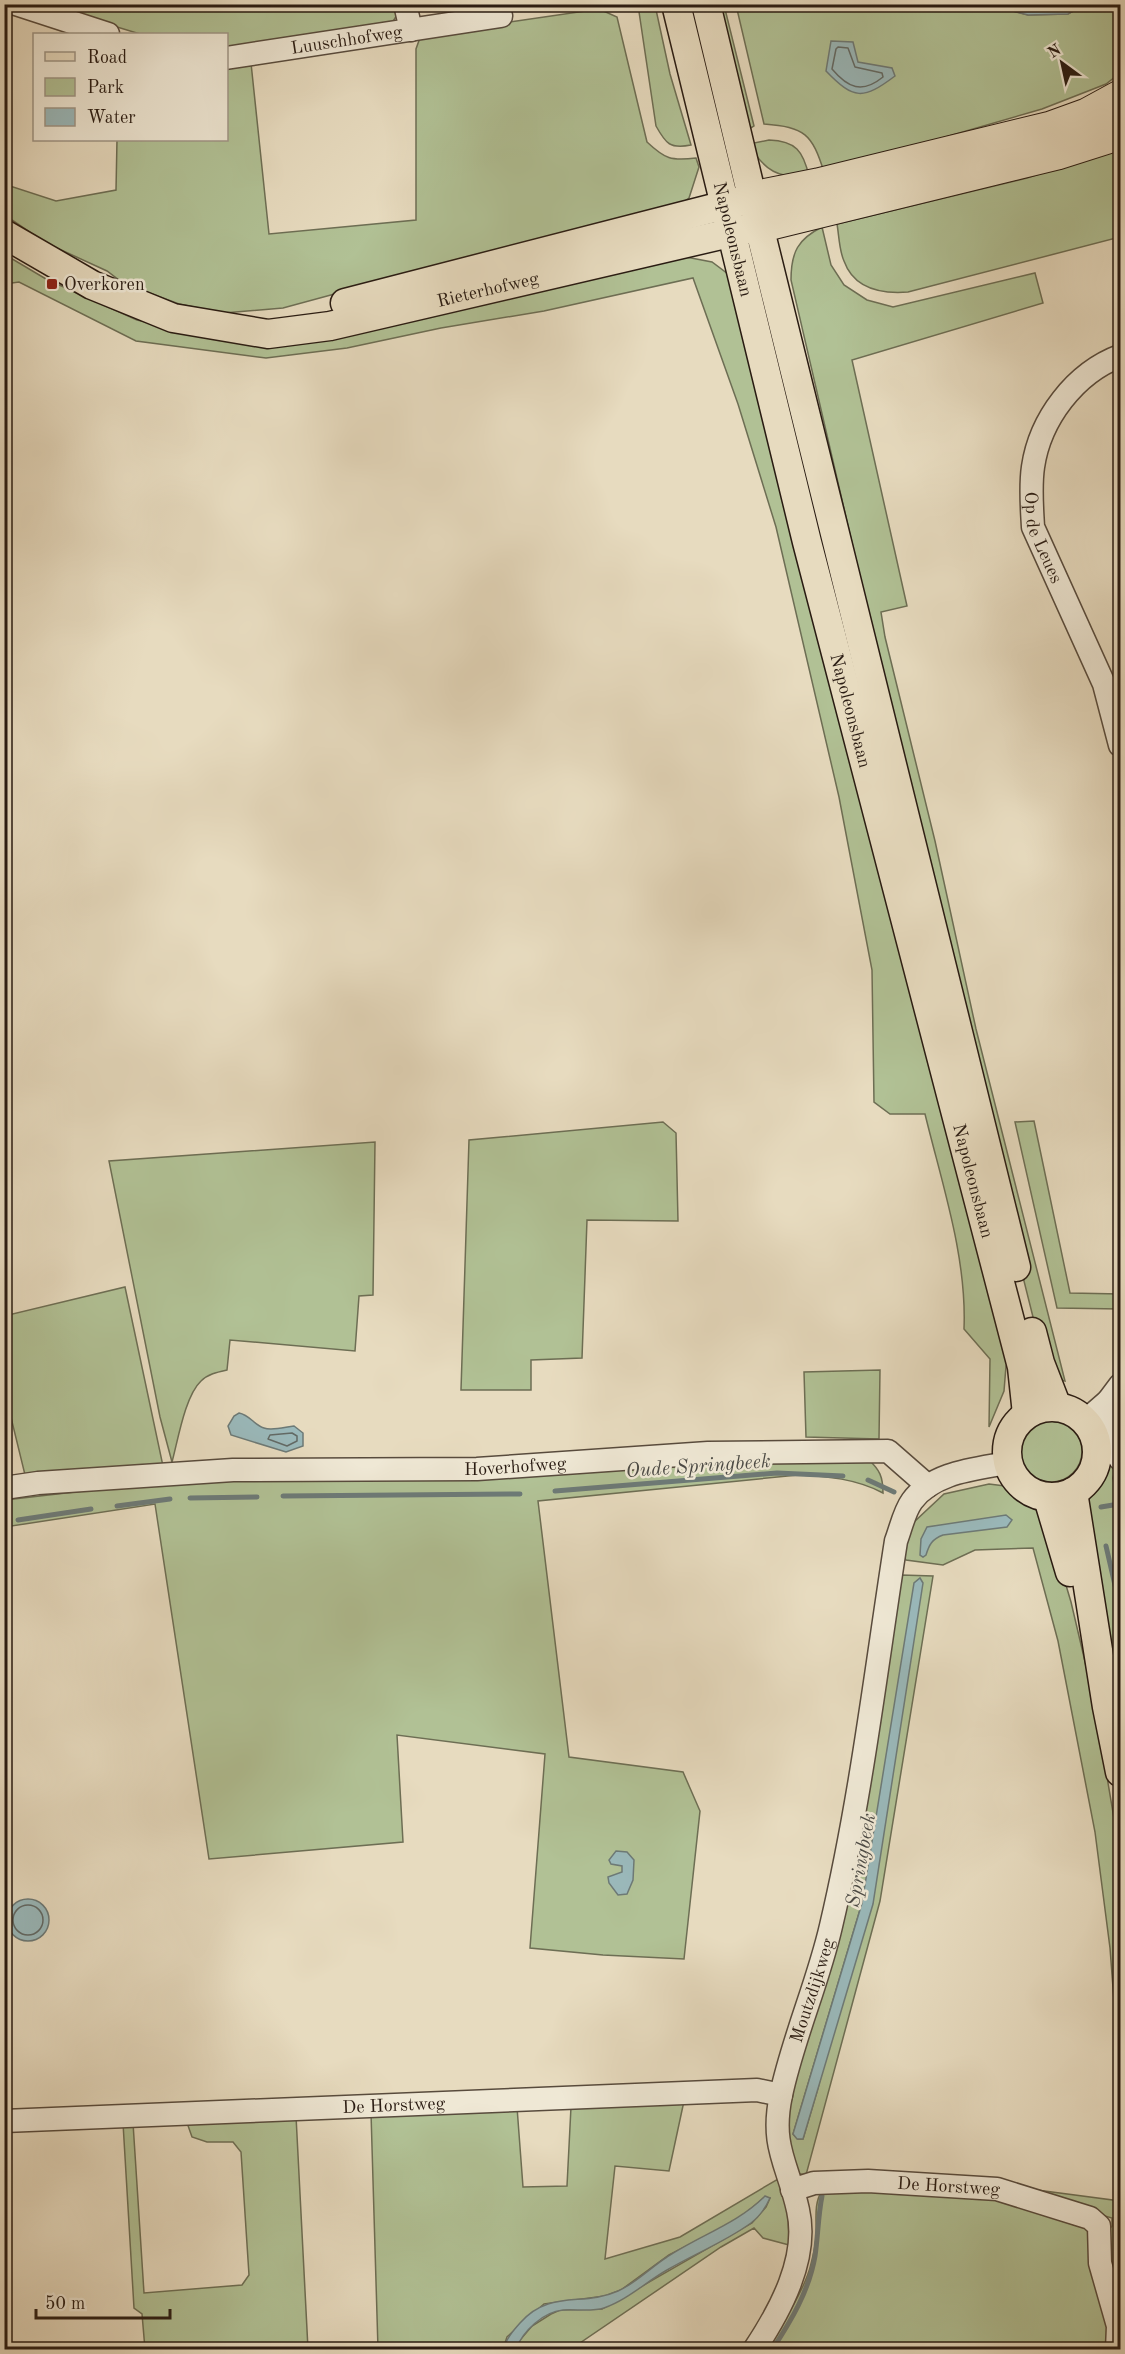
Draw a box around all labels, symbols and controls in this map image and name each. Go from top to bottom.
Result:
street label: Luuschhofweg [290,23,404,58]
legend [33,33,228,141]
north arrow [1032,33,1092,93]
text: N [1045,42,1065,62]
text: Road [87,49,127,67]
text: Park [87,79,124,97]
text: Water [87,109,136,127]
street label: Napoleonsbaan [710,180,755,299]
street label: Rieterhofweg [435,270,541,311]
place label: Overkoren [64,276,145,294]
marker: Overkoren [45,277,59,291]
street label: Op de Leues [1021,491,1065,586]
street label: Napoleonsbaan [826,652,874,770]
street label: Napoleonsbaan [949,1122,996,1241]
water label: Oude Springbeek [625,1452,772,1482]
street label: Hoverhofweg [464,1455,567,1479]
water label: Springbeek [844,1811,880,1909]
street label: Moutzdijkweg [788,1936,838,2045]
street label: De Horstweg [342,2095,446,2117]
street label: De Horstweg [897,2175,1001,2199]
scale bar [36,2282,170,2320]
text: 50 m [45,2295,85,2313]

